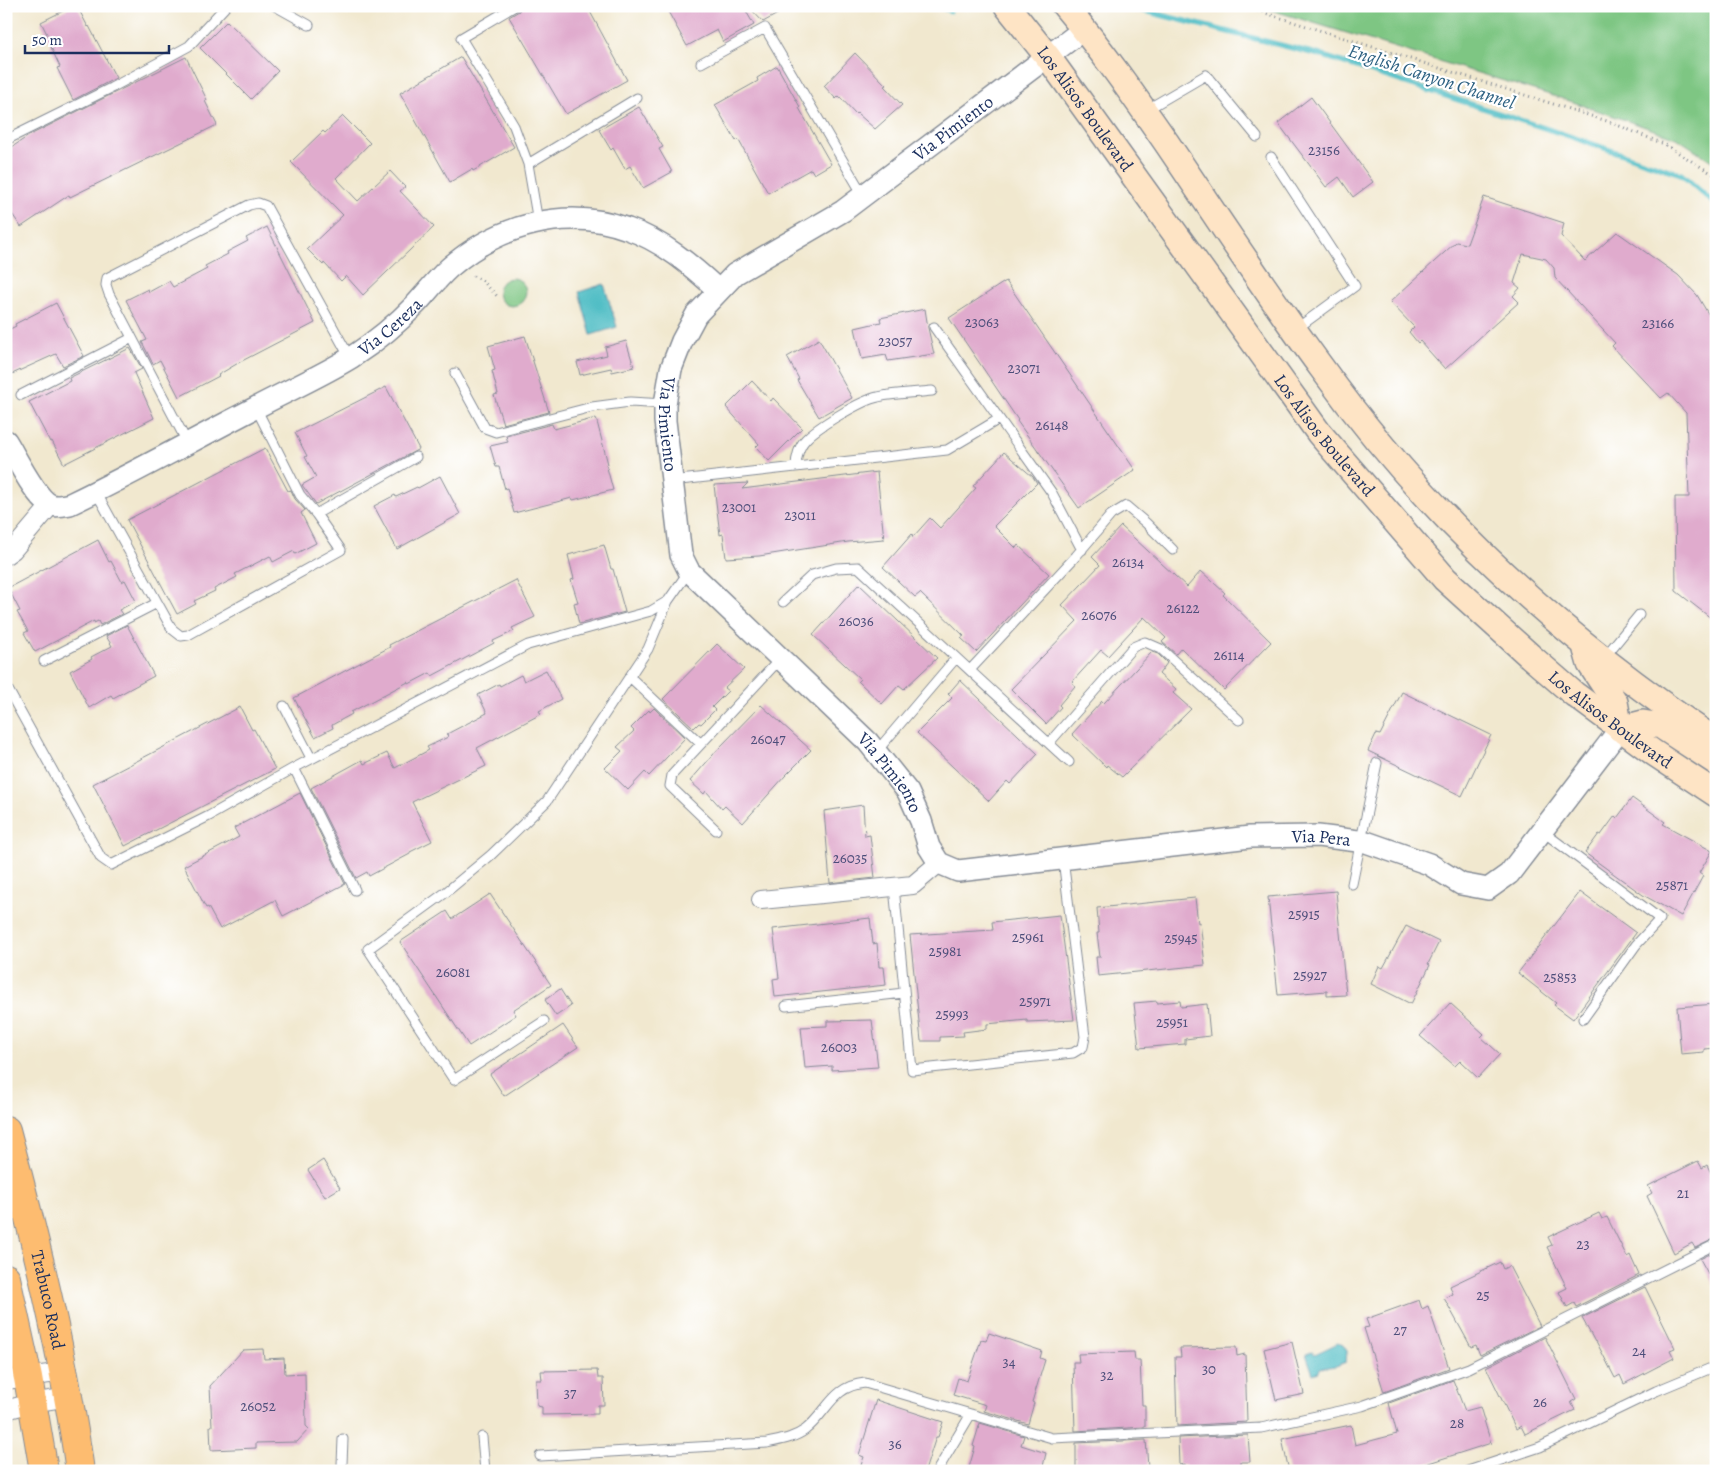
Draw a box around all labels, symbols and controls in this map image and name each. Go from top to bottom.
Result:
scale bar [25,22,169,54]
text: 50 m [32,30,62,50]
water label: English Canyon Channel [1345,38,1519,116]
street label: Los Alisos Boulevard [1032,41,1139,177]
street label: Via Pimiento [907,90,998,167]
house number: 23156 [1308,140,1340,160]
street label: Via Cereza [352,292,428,362]
house number: 23063 [965,312,999,332]
house number: 23166 [1642,313,1674,333]
house number: 23057 [878,331,913,351]
house number: 23071 [1008,358,1040,378]
street label: Los Alisos Boulevard [1268,369,1381,502]
street label: Via Pimiento [653,374,683,473]
house number: 26148 [1035,415,1069,435]
house number: 23001 [722,497,756,517]
house number: 23011 [784,505,816,525]
house number: 26134 [1112,552,1144,572]
house number: 26122 [1166,598,1200,618]
house number: 26076 [1081,605,1117,625]
house number: 26036 [838,611,874,631]
house number: 26114 [1213,645,1245,665]
street label: Los Alisos Boulevard [1543,665,1678,774]
street label: Via Pimiento [852,726,928,816]
house number: 26047 [750,729,786,749]
street label: Via Pera [1290,824,1353,852]
house number: 26035 [833,848,867,868]
house number: 25871 [1656,875,1688,895]
house number: 25915 [1288,904,1320,924]
house number: 25961 [1012,927,1044,947]
house number: 25945 [1164,928,1198,948]
house number: 25981 [929,941,961,961]
house number: 26081 [436,962,470,982]
house number: 25927 [1293,965,1328,985]
house number: 25853 [1543,967,1577,987]
house number: 25971 [1019,991,1051,1011]
house number: 25993 [935,1004,969,1024]
house number: 25951 [1156,1012,1188,1032]
house number: 26003 [821,1037,857,1057]
house number: 21 [1677,1183,1689,1203]
house number: 23 [1576,1234,1590,1254]
street label: Trabuco Road [25,1248,71,1352]
house number: 25 [1476,1285,1490,1305]
house number: 27 [1393,1320,1407,1340]
house number: 24 [1632,1341,1646,1361]
house number: 34 [1002,1352,1016,1372]
house number: 30 [1202,1359,1216,1379]
house number: 32 [1100,1365,1114,1385]
house number: 37 [564,1383,577,1403]
house number: 26 [1533,1392,1547,1412]
house number: 26052 [240,1396,276,1416]
house number: 28 [1450,1413,1464,1433]
house number: 36 [888,1434,902,1454]

